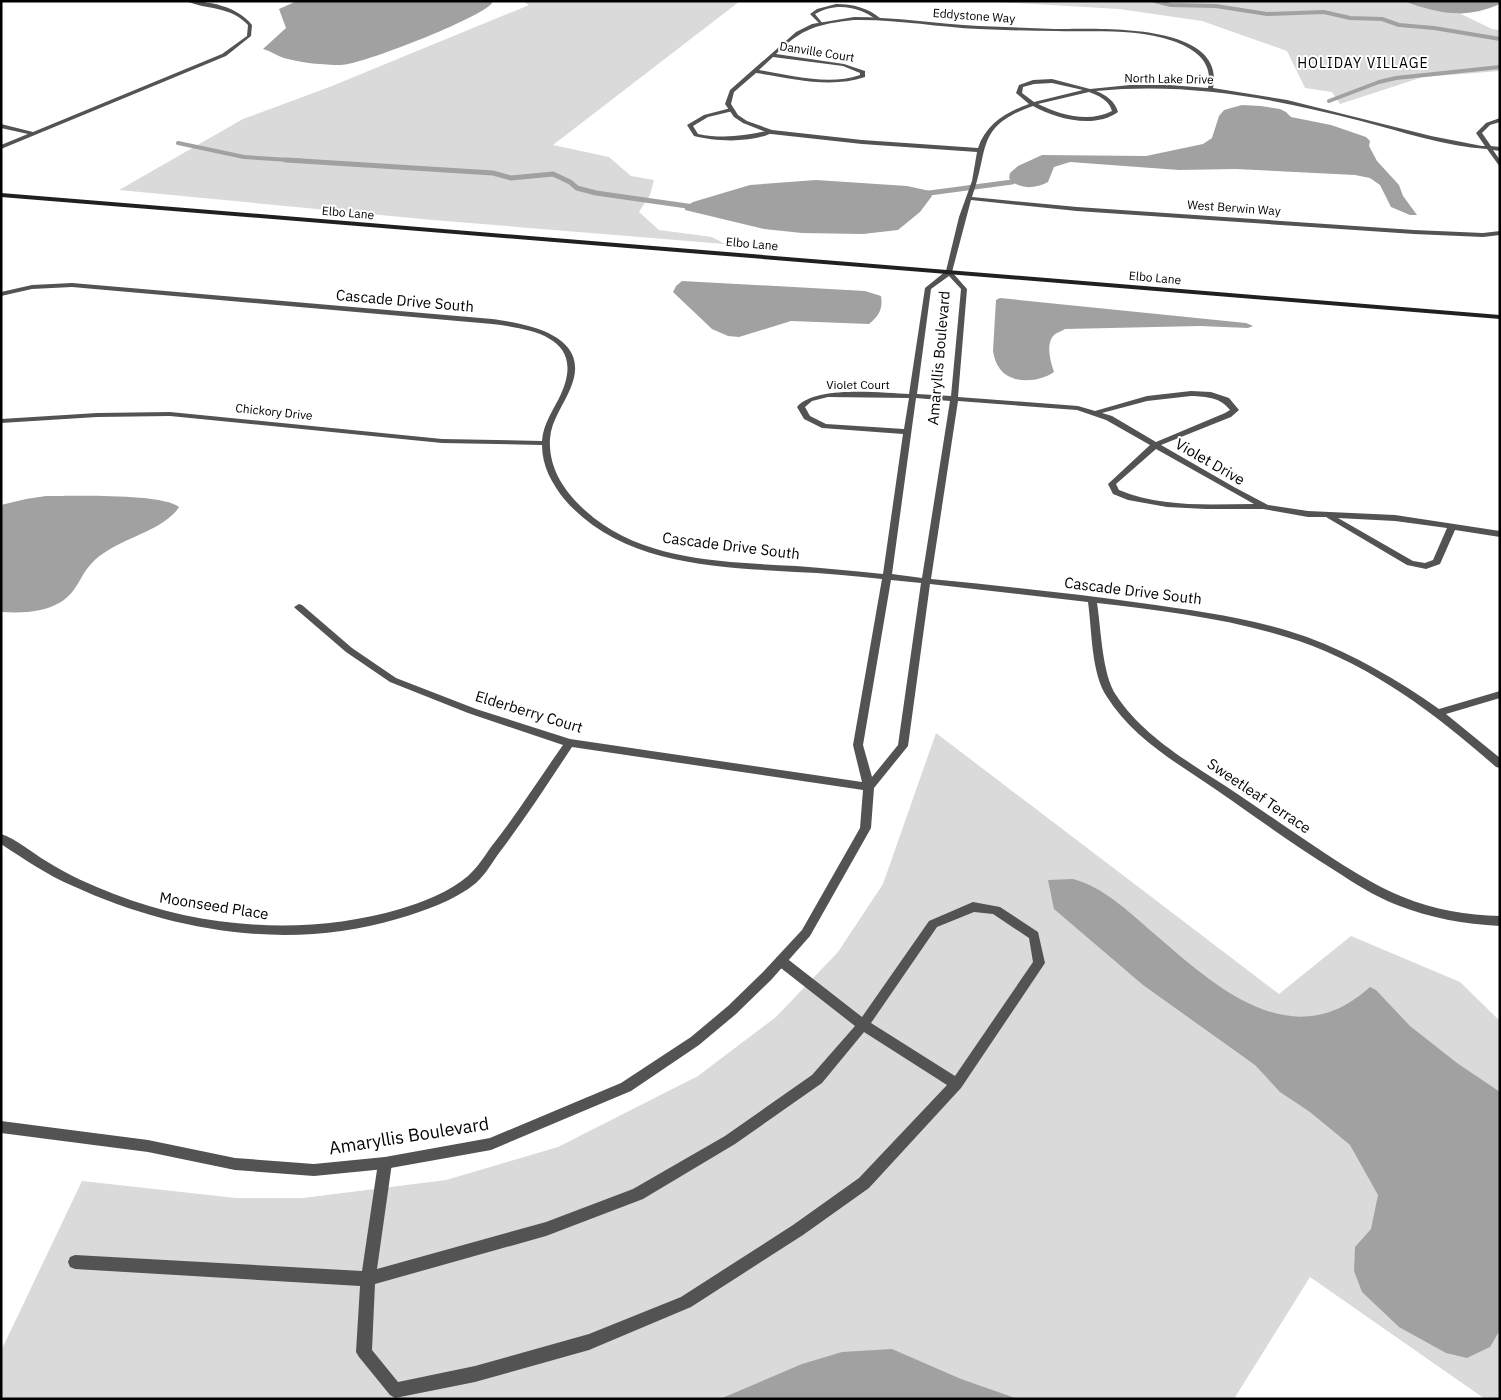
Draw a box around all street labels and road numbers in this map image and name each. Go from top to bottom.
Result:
street label: Eddystone Way [932,5,1016,26]
street label: Danville Court [779,38,856,65]
street label: North Lake Drive [1124,70,1214,87]
street label: West Berwin Way [1187,197,1281,218]
street label: Elbo Lane [321,203,375,222]
street label: Elbo Lane [725,234,779,253]
street label: Elbo Lane [1128,268,1182,287]
street label: Cascade Drive South [335,285,475,316]
street label: Amaryllis Boulevard [923,290,954,426]
street label: Violet Court [826,377,890,392]
street label: Chickory Drive [235,400,314,423]
street label: Violet Drive [1172,434,1248,489]
street label: Cascade Drive South [661,528,801,563]
street label: Cascade Drive South [1063,573,1203,608]
street label: Elderberry Court [473,686,585,737]
street label: Sweetleaf Terrace [1204,754,1315,837]
street label: Moonseed Place [158,887,270,924]
street label: Amaryllis Boulevard [327,1111,491,1160]

